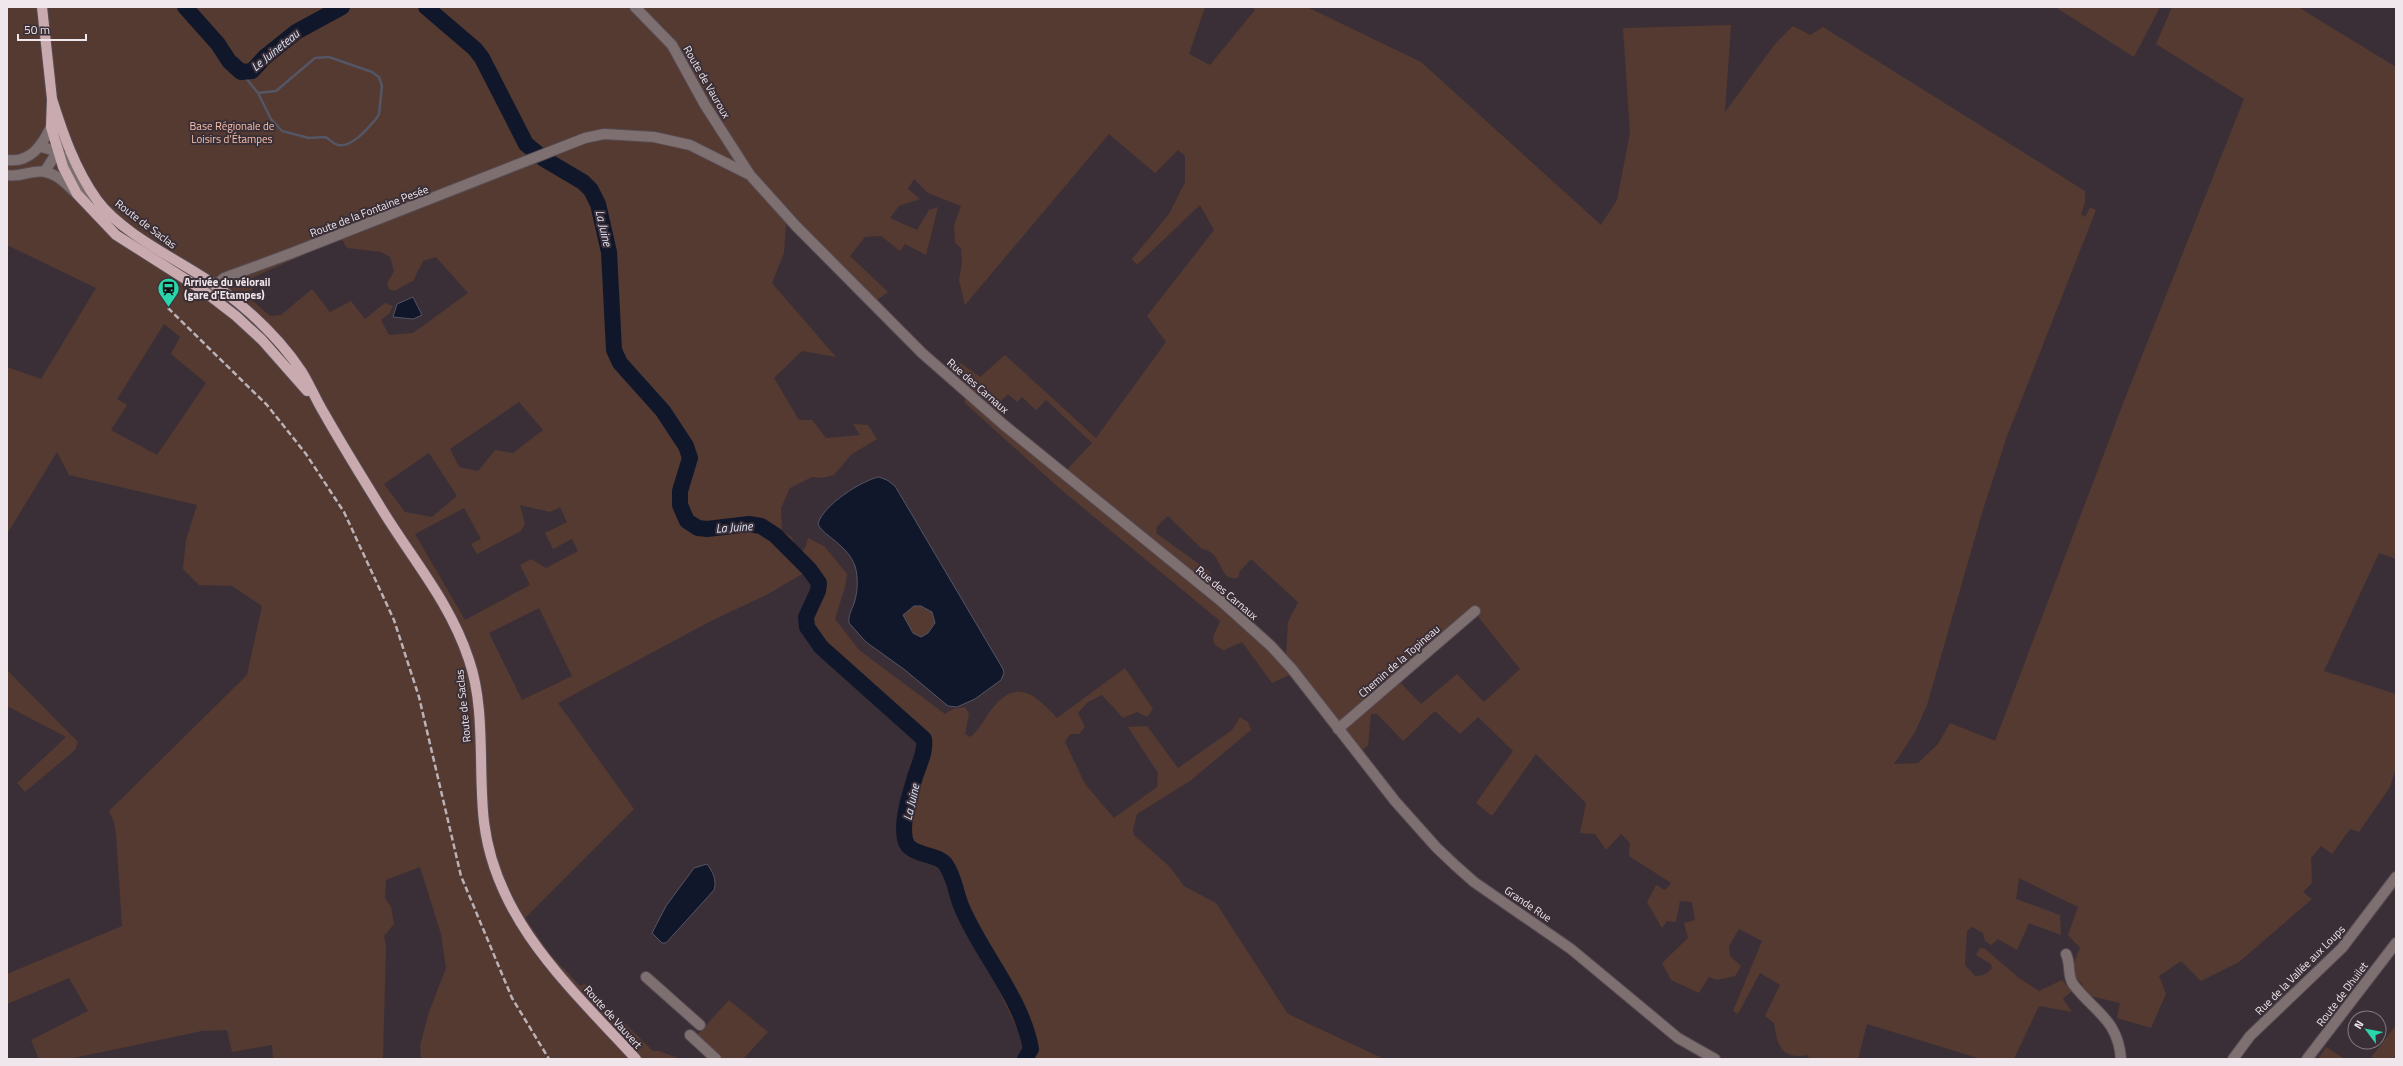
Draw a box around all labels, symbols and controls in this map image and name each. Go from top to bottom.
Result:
scale bar [18,16,86,42]
text: 50 m [24,20,50,39]
water label: Le Juineteau [247,24,304,76]
street label: Route de Vauroux [680,43,734,121]
park label: Base Régionale de Loisirs d'Étampes [190,118,275,147]
street label: Route de la Fontaine Pesée [307,181,431,241]
street label: Route de Saclas [112,196,180,252]
water label: La Juine [591,208,618,250]
place label: Arrivée du vélorail (gare d'Etampes) [184,274,271,303]
station icon: Arrivée du vélorail (gare d'Etampes) [155,275,181,308]
street label: Rue des Carnaux [944,355,1012,417]
water label: La Juine [715,516,755,538]
street label: Rue des Carnaux [1192,562,1262,624]
street label: Chemin de la Topineau [1355,621,1443,701]
street label: Route de Saclas [451,669,475,743]
water label: La Juine [898,780,925,822]
street label: Grande Rue [1501,882,1555,926]
street label: Rue de la Vallée aux Loups [2251,921,2349,1019]
street label: Route de Dhuilet [2312,958,2372,1030]
street label: Route de Vauvert [580,982,646,1052]
north arrow [2347,1010,2387,1050]
text: N [2350,1017,2367,1032]

